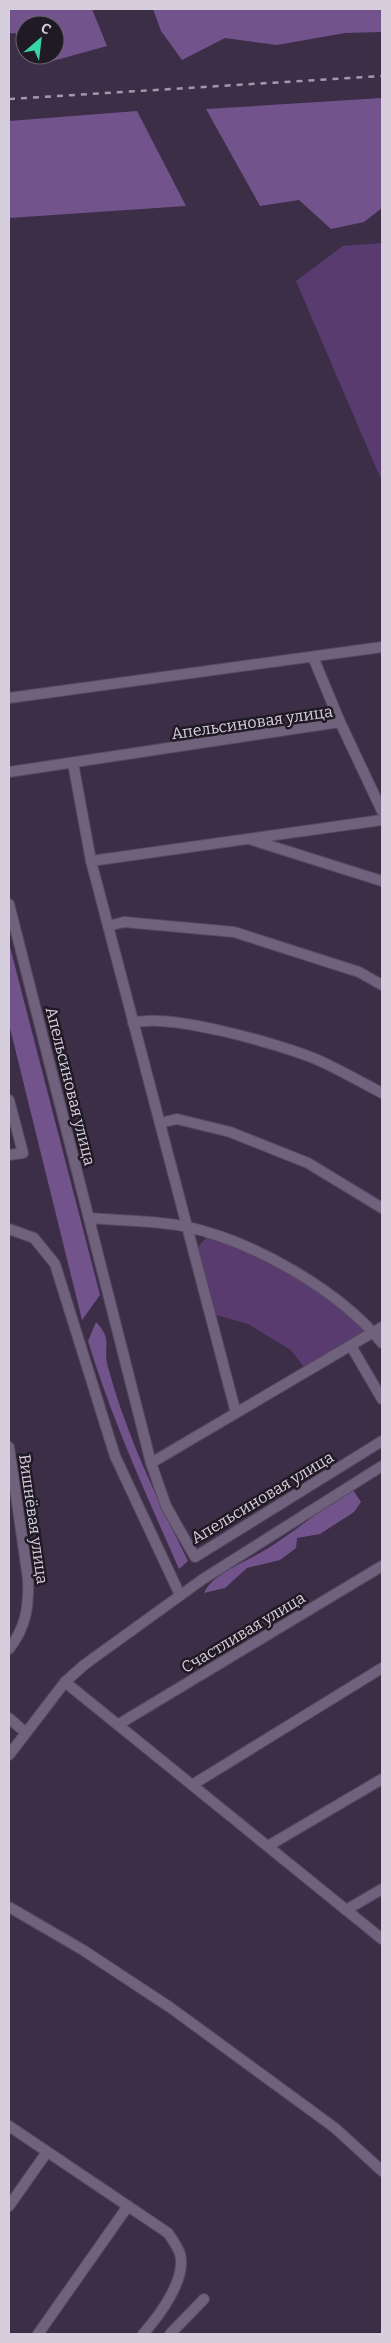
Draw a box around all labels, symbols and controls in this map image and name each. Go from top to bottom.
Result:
north arrow [15,15,65,65]
text: С [38,19,54,39]
street label: Апельсиновая улица [170,702,334,743]
street label: Апельсиновая улица [42,1005,99,1168]
street label: Апельсиновая улица [188,1447,337,1548]
street label: Вишнёвая улица [15,1453,52,1586]
street label: Счастливая улица [178,1588,309,1677]

